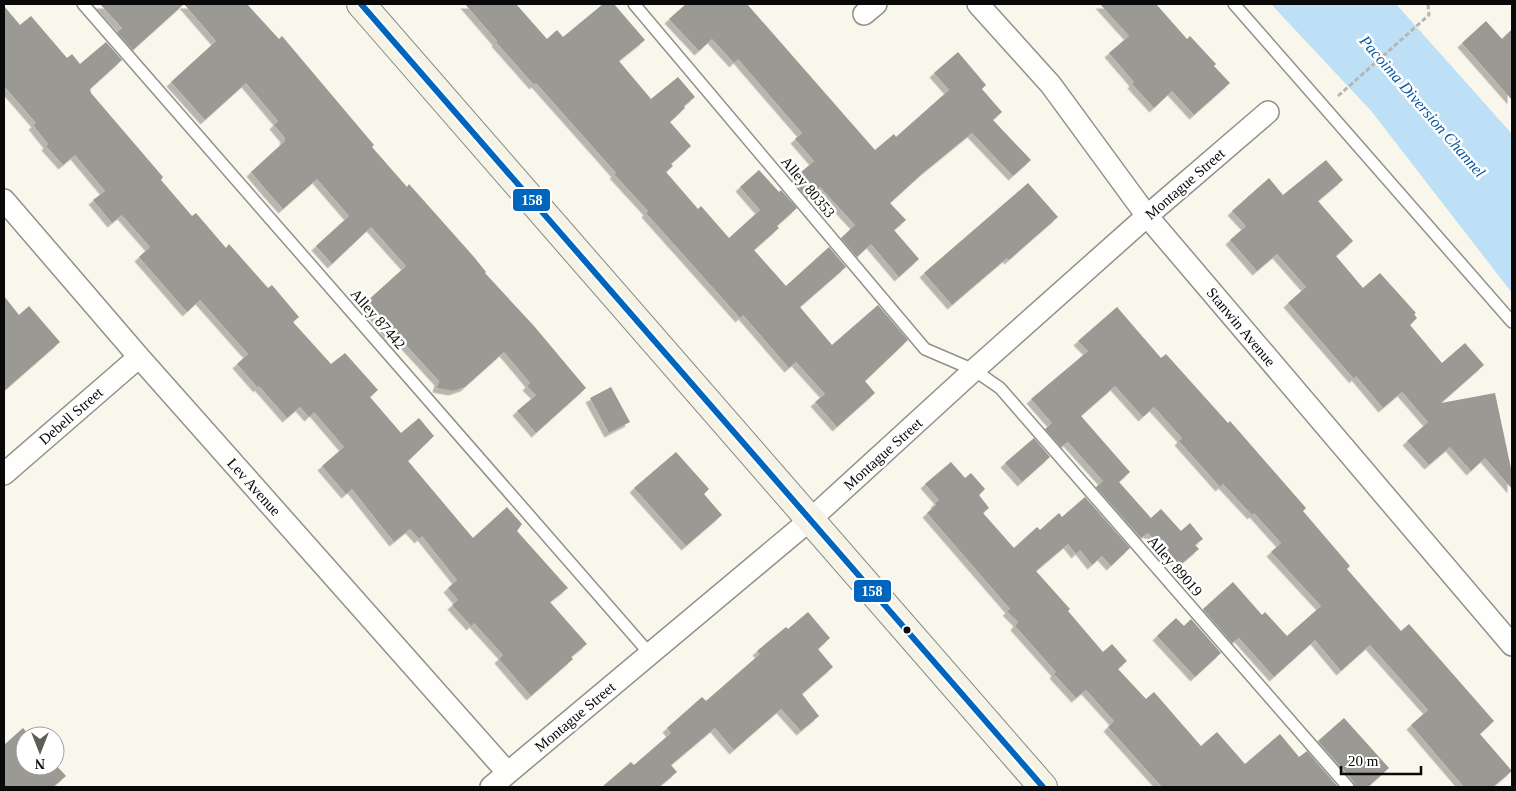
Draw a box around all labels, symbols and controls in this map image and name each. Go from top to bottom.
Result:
water label: Pacoima Diversion Channel [1356,31,1489,181]
street label: Montague Street [1142,145,1228,223]
street label: Alley 80353 [778,153,838,221]
line badge: 158 [512,188,551,212]
text: 158 [522,193,543,208]
street label: Stanwin Avenue [1203,284,1279,370]
street label: Alley 87442 [347,286,409,352]
street label: Debell Street [36,384,107,448]
street label: Montague Street [841,414,926,493]
street label: Lev Avenue [224,455,284,519]
street label: Alley 89019 [1144,533,1206,599]
line badge: 158 [853,579,892,603]
text: 158 [862,584,883,599]
unlabelled marker [902,625,912,635]
street label: Montague Street [532,678,619,755]
north arrow [15,726,65,776]
scale bar [1341,744,1421,776]
text: 20 m [1348,753,1379,769]
text: N [35,756,45,771]

